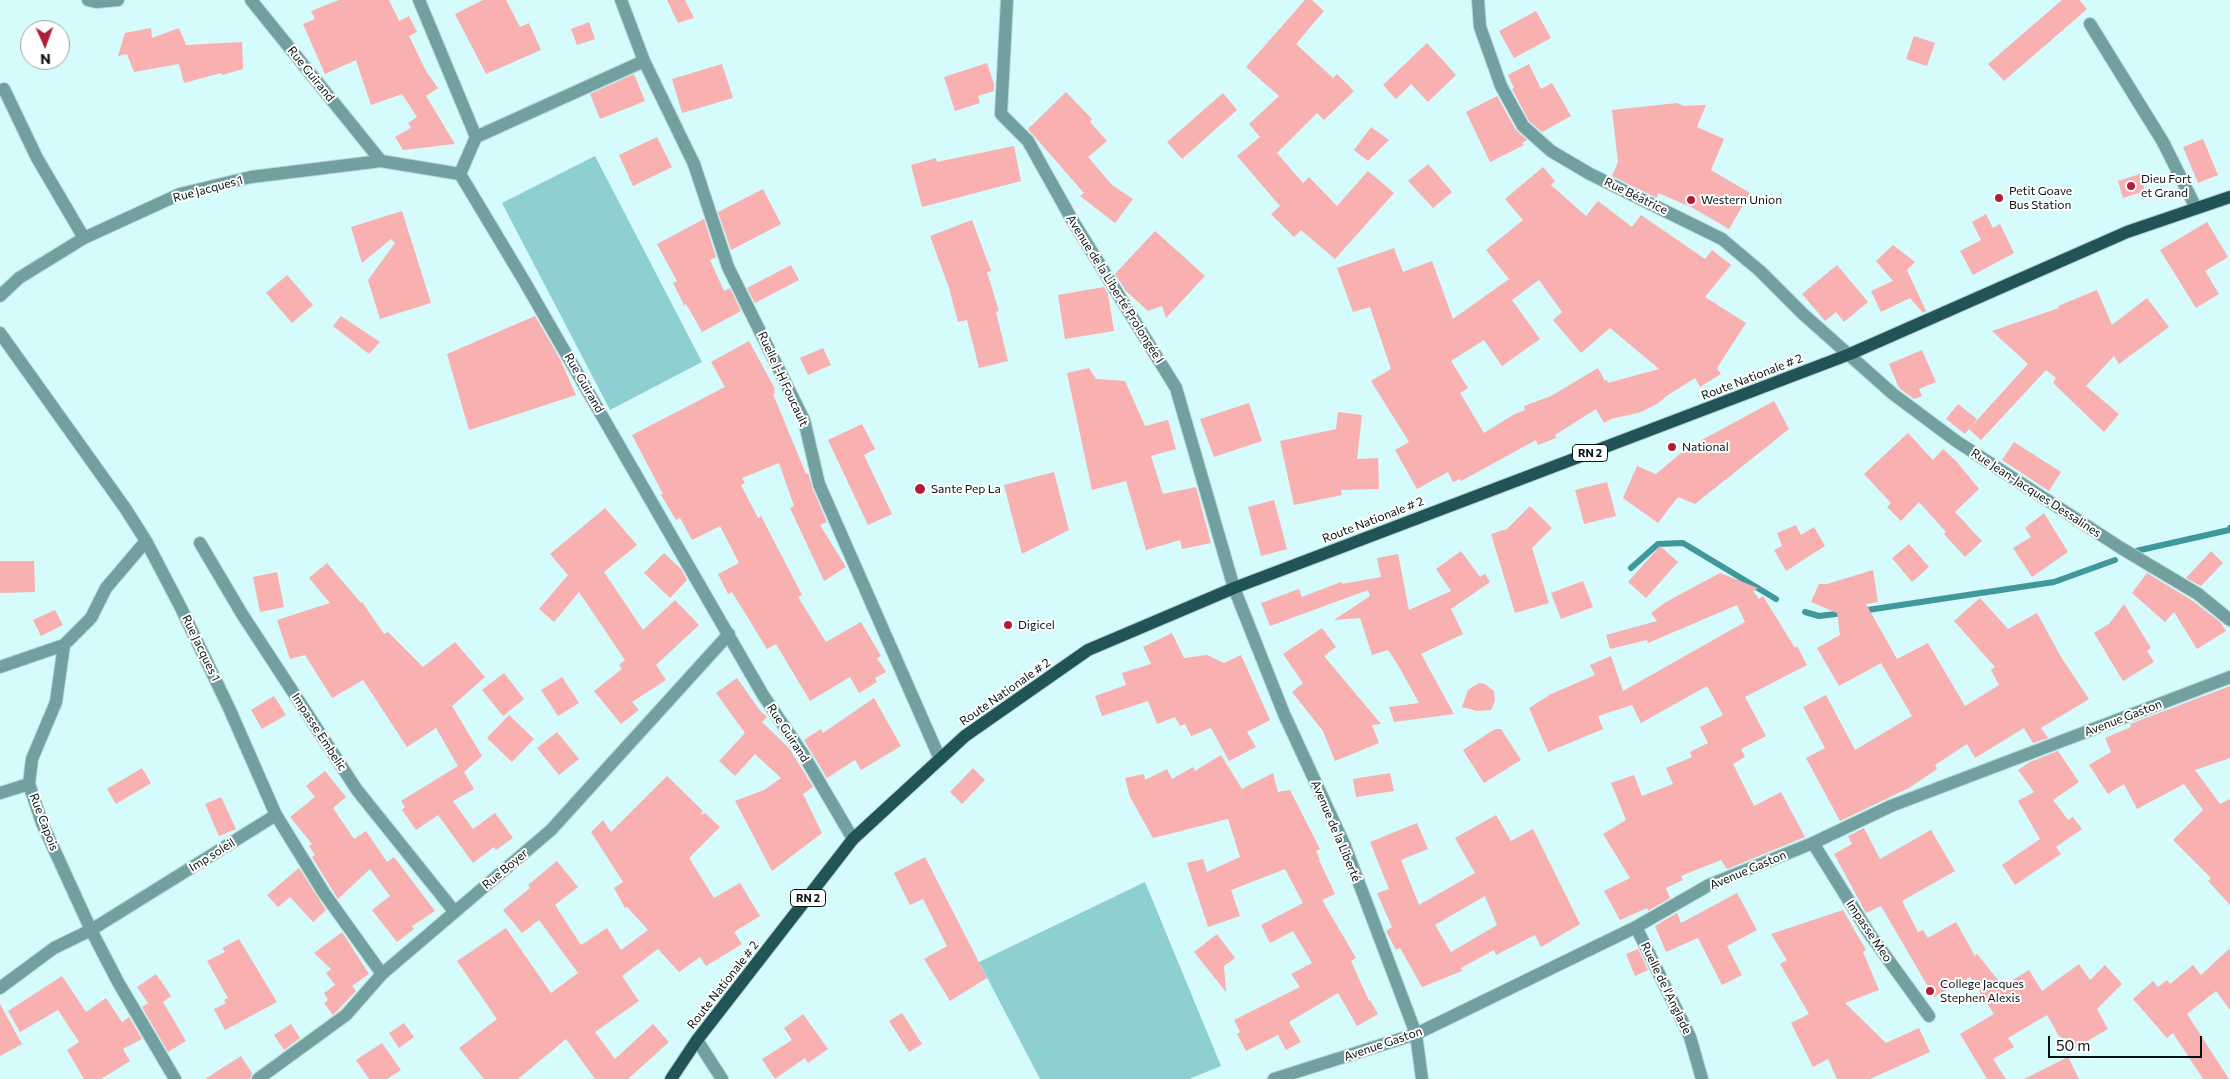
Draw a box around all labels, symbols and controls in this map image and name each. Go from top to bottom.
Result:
north arrow [20,20,70,70]
street label: Rue Guirand [284,44,338,104]
text: N [40,51,51,68]
place label: Dieu Fort et Grand [2141,172,2192,200]
street label: Rue Jacques 1 [171,173,245,205]
street label: Rue Béatrice [1602,174,1670,218]
marker: Dieu Fort et Grand [2125,180,2137,192]
place label: Petit Goave Bus Station [2009,184,2072,212]
marker: Petit Goave Bus Station [1993,192,2005,204]
place label: Western Union [1701,193,1782,207]
marker: Western Union [1685,194,1697,206]
street label: Avenue de la Liberté Prolongée I [1063,212,1167,366]
street label: Ruelle J-H Foucault [755,329,811,429]
street label: Rue Guirand [561,351,607,415]
street label: Route Nationale # 2 [1699,351,1805,403]
place label: National [1682,440,1729,454]
marker: National [1666,441,1678,453]
road number: RN 2 [1572,444,1608,462]
street label: Rue Jean-Jacques Dessalines [1968,446,2104,540]
marker: Sante Pep La [913,482,927,496]
place label: Sante Pep La [931,482,1001,496]
street label: Route Nationale # 2 [1320,494,1426,546]
street label: Rue Jacques 1 [179,613,223,683]
place label: Digicel [1018,618,1055,632]
marker: Digicel [1002,619,1014,631]
street label: Route Nationale # 2 [957,655,1053,729]
street label: Impasse Embelic [289,690,349,774]
street label: Avenue Gaston [2082,697,2164,739]
street label: Rue Guirand [764,701,812,765]
street label: Avenue de la Liberté [1308,778,1364,884]
street label: Rue Capois [26,791,62,853]
street label: Imp soleil [186,835,238,875]
street label: Rue Boyer [479,846,531,892]
street label: Avenue Gaston [1708,847,1788,893]
road number: RN 2 [790,890,826,906]
street label: Impasse Meo [1843,897,1895,965]
street label: Route Nationale # 2 [684,938,762,1032]
street label: Ruelle de l'Anglade [1638,940,1694,1036]
place label: College Jacques Stephen Alexis [1940,977,2024,1005]
marker: College Jacques Stephen Alexis [1924,985,1936,997]
street label: Avenue Gaston [1342,1024,1424,1064]
scale bar [2050,1026,2204,1058]
text: 50 m [2056,1036,2090,1054]

